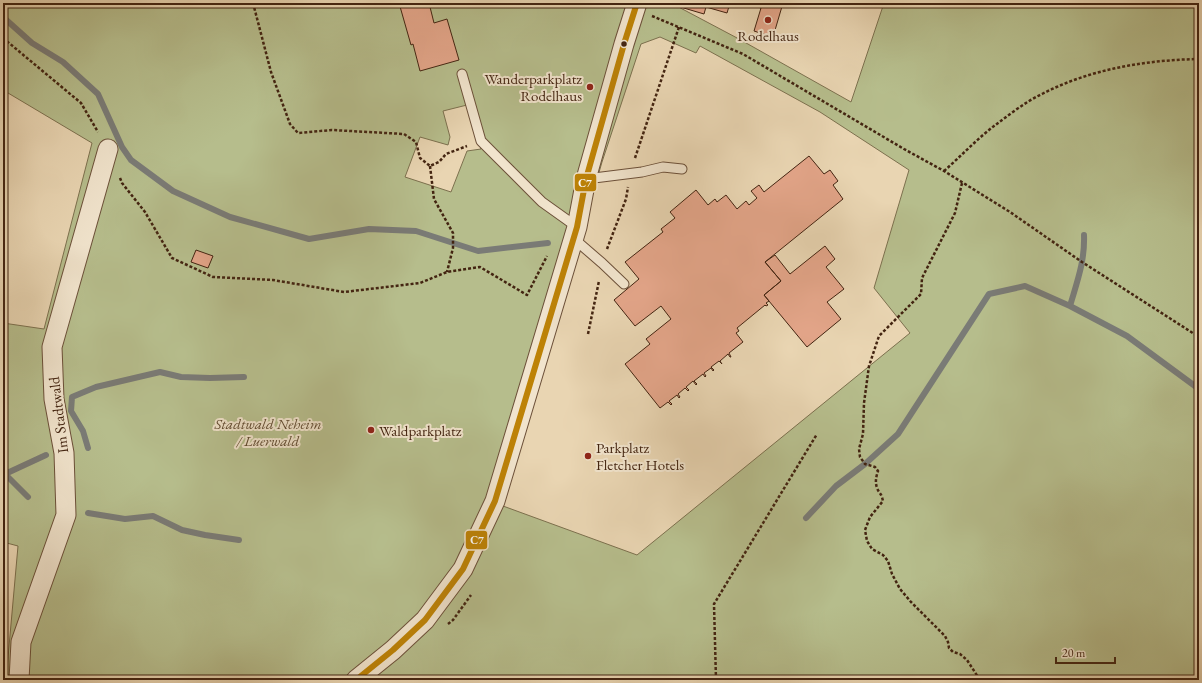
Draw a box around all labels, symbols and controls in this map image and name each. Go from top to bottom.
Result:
marker: Rodelhaus [763,15,773,25]
place label: Rodelhaus [737,26,799,45]
unlabelled marker [619,39,629,49]
place label: Wanderparkplatz Rodelhaus [484,69,582,105]
marker: Wanderparkplatz Rodelhaus [585,82,595,92]
line badge: C7 [574,173,597,192]
text: C7 [578,176,592,190]
street label: Im Stadtwald [44,375,72,454]
park label: Stadtwald Neheim / Luerwald [213,414,322,450]
place label: Waldparkplatz [379,421,462,440]
marker: Waldparkplatz [366,425,376,435]
place label: Parkplatz Fletcher Hotels [596,438,684,474]
marker: Parkplatz Fletcher Hotels [583,451,593,461]
line badge: C7 [465,530,488,550]
text: C7 [470,533,484,547]
scale bar [1056,639,1115,665]
text: 20 m [1062,645,1086,661]

